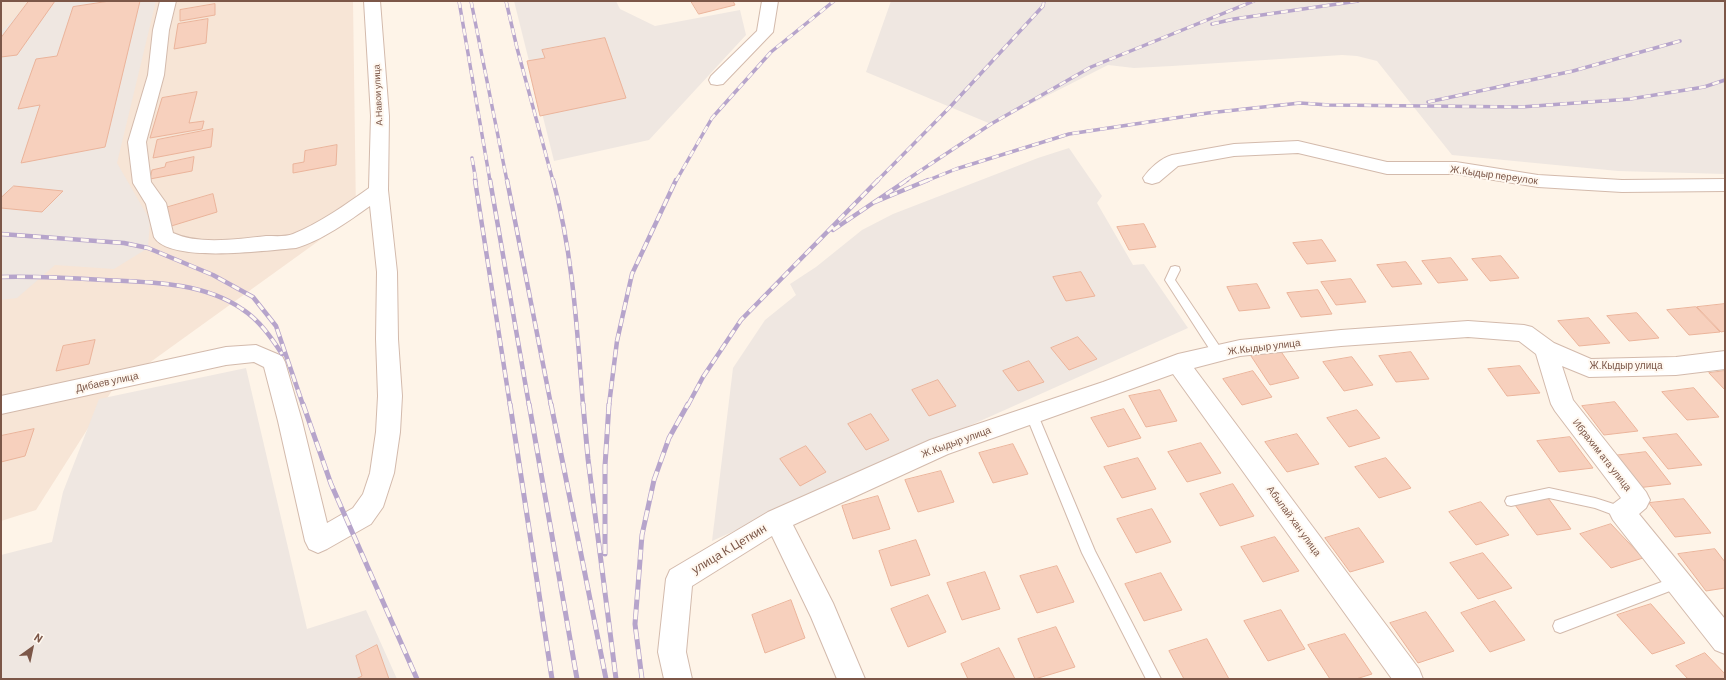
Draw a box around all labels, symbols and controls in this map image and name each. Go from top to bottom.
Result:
street label: А.Навои улица [371,64,385,126]
street label: Ж.Кыдыр переулок [1449,163,1539,187]
street label: Ж.Кыдыр улица [1227,337,1301,357]
street label: Ж.Кыдыр улица [1589,360,1663,372]
street label: Дибаев улица [75,370,139,394]
street label: Ибрахим ата улица [1570,416,1634,494]
street label: Ж.Кыдыр улица [920,424,992,460]
street label: Абылай хан улица [1264,483,1324,559]
street label: улица К.Цеткин [689,521,769,577]
north arrow [12,628,52,668]
text: N [32,630,45,645]

